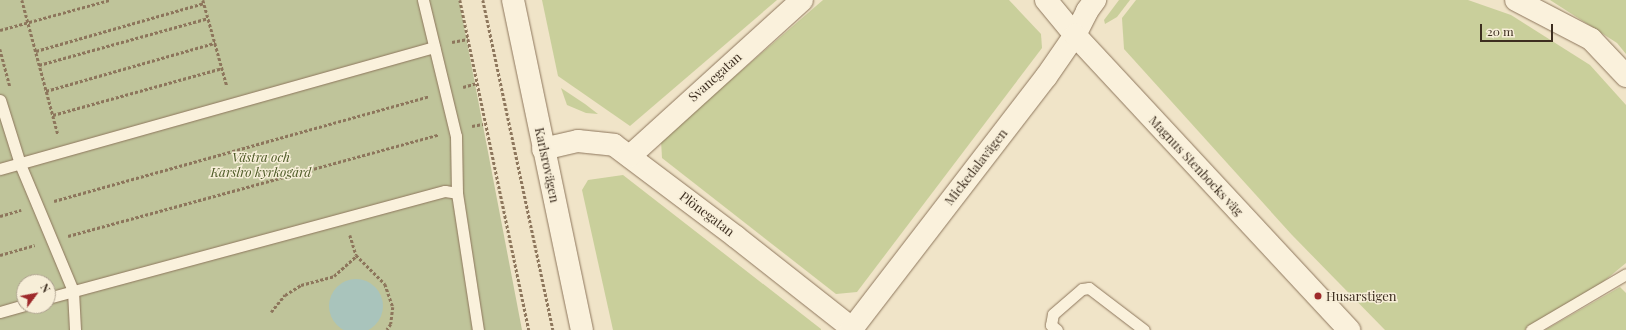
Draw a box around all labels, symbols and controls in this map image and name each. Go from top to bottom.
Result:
scale bar [1482,16,1555,42]
text: 20 m [1487,23,1514,39]
street label: Svanegatan [685,49,745,105]
street label: Magnus Stenbocks väg [1145,113,1247,219]
street label: Karlsrovägen [531,126,563,204]
street label: Mickedalavägen [941,126,1011,208]
park label: Västra och Karslro kyrkogård [211,150,311,181]
street label: Plönegatan [677,188,737,240]
north arrow [16,274,56,314]
text: N [37,281,54,295]
place label: Husarstigen [1326,288,1397,304]
marker: Husarstigen [1313,291,1323,301]

